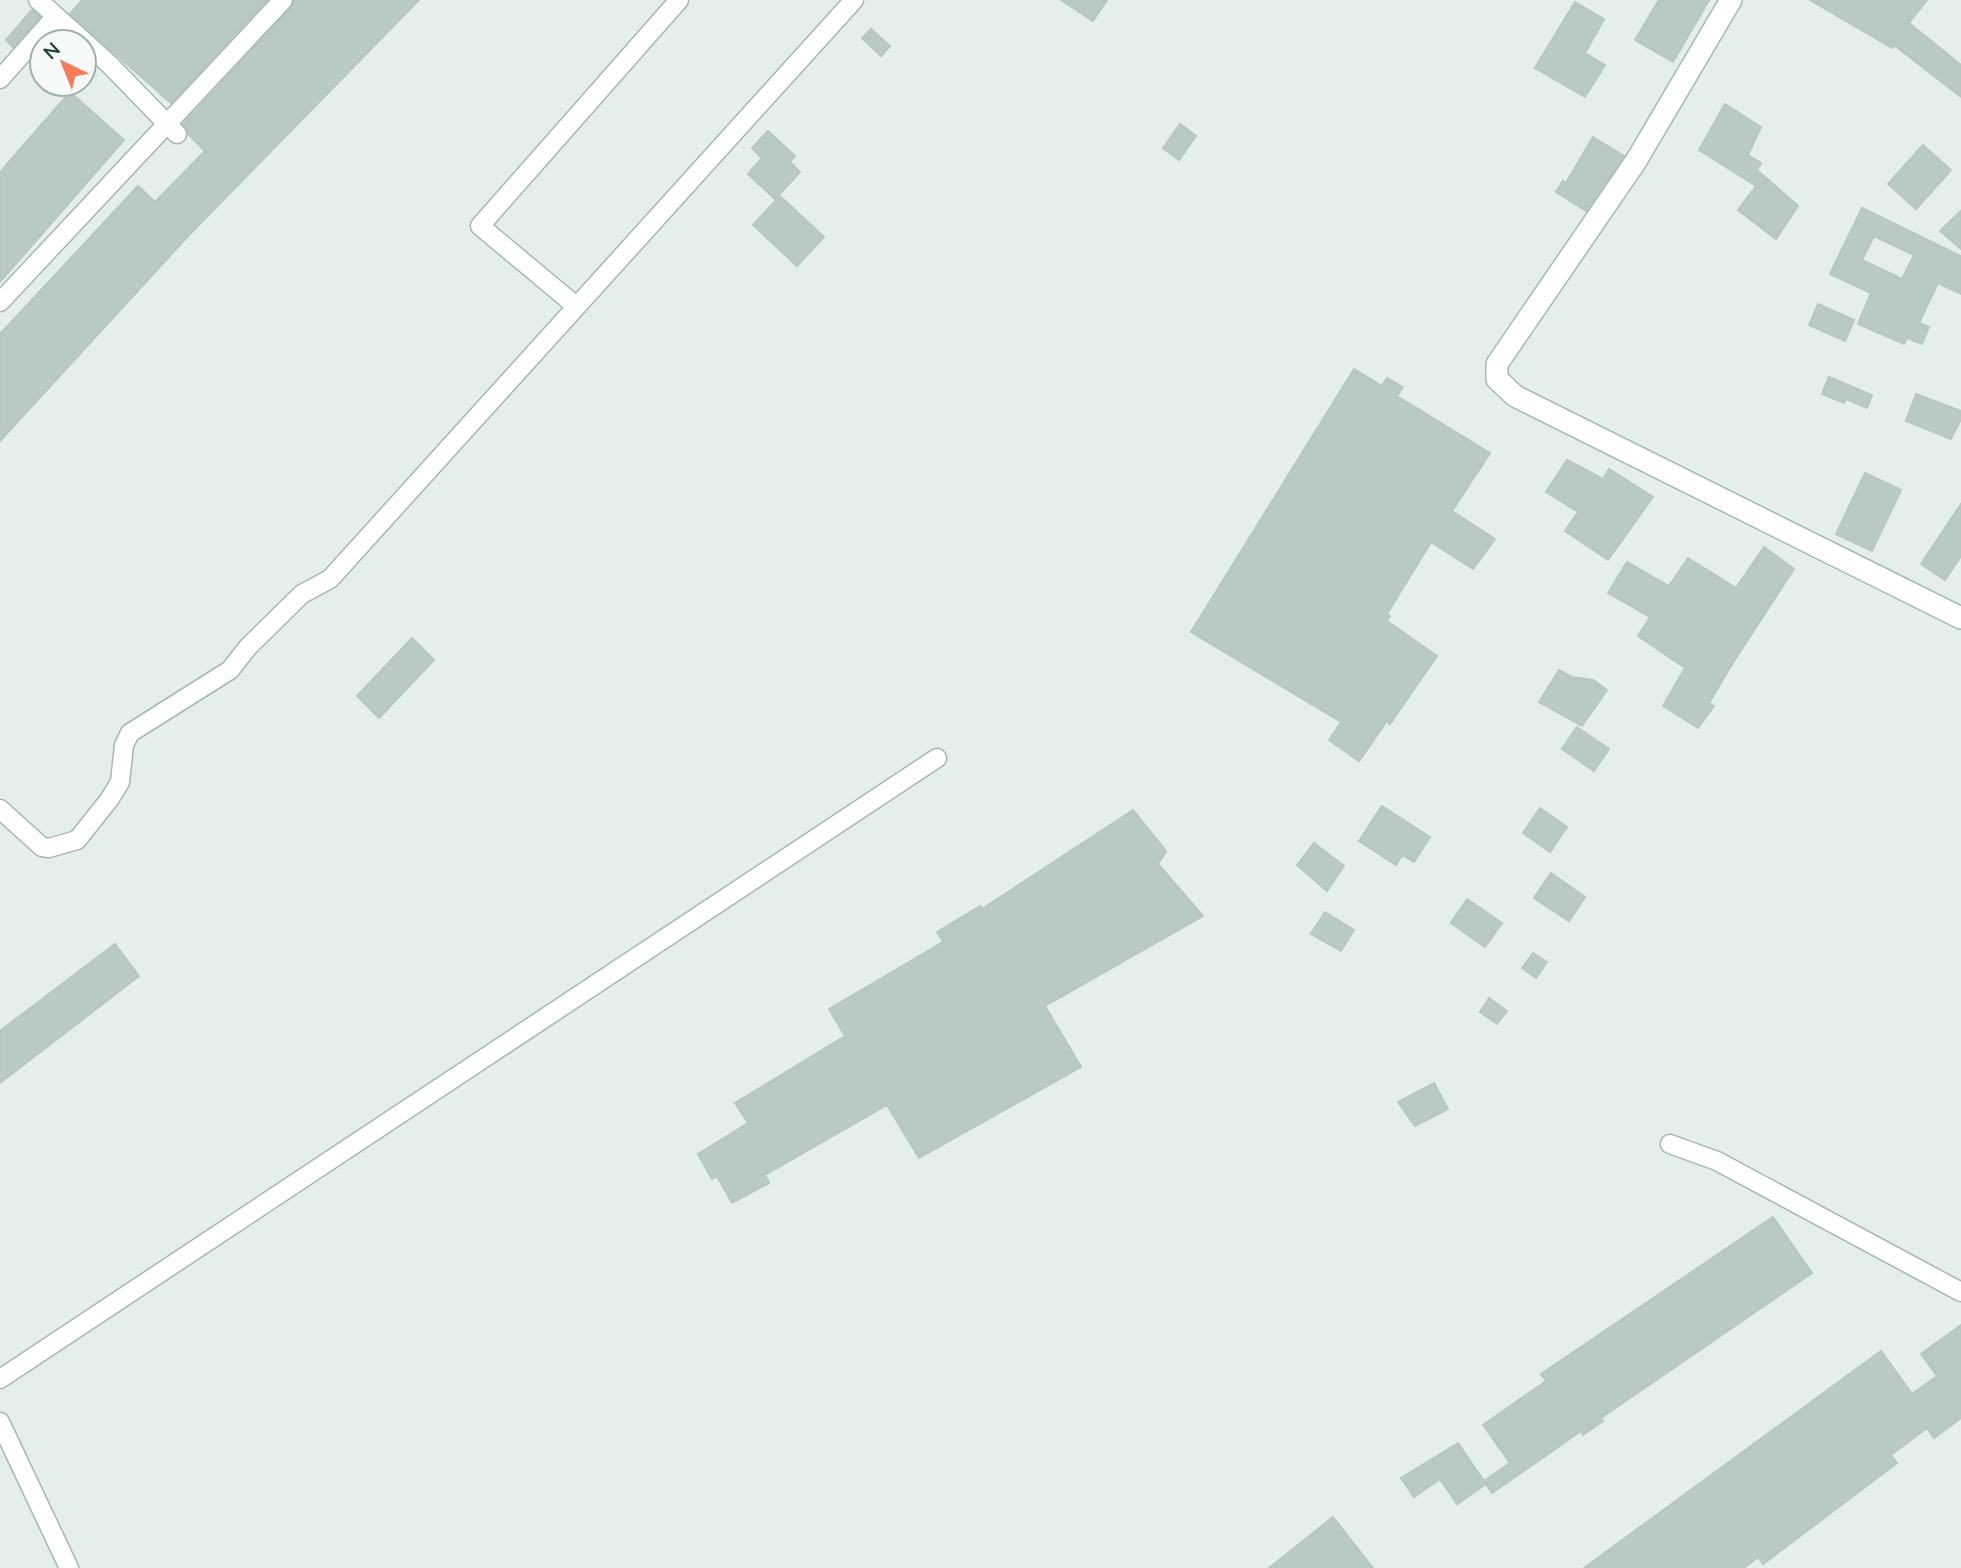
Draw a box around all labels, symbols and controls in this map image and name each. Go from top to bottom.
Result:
north arrow [28,28,98,98]
text: N [38,37,66,66]

